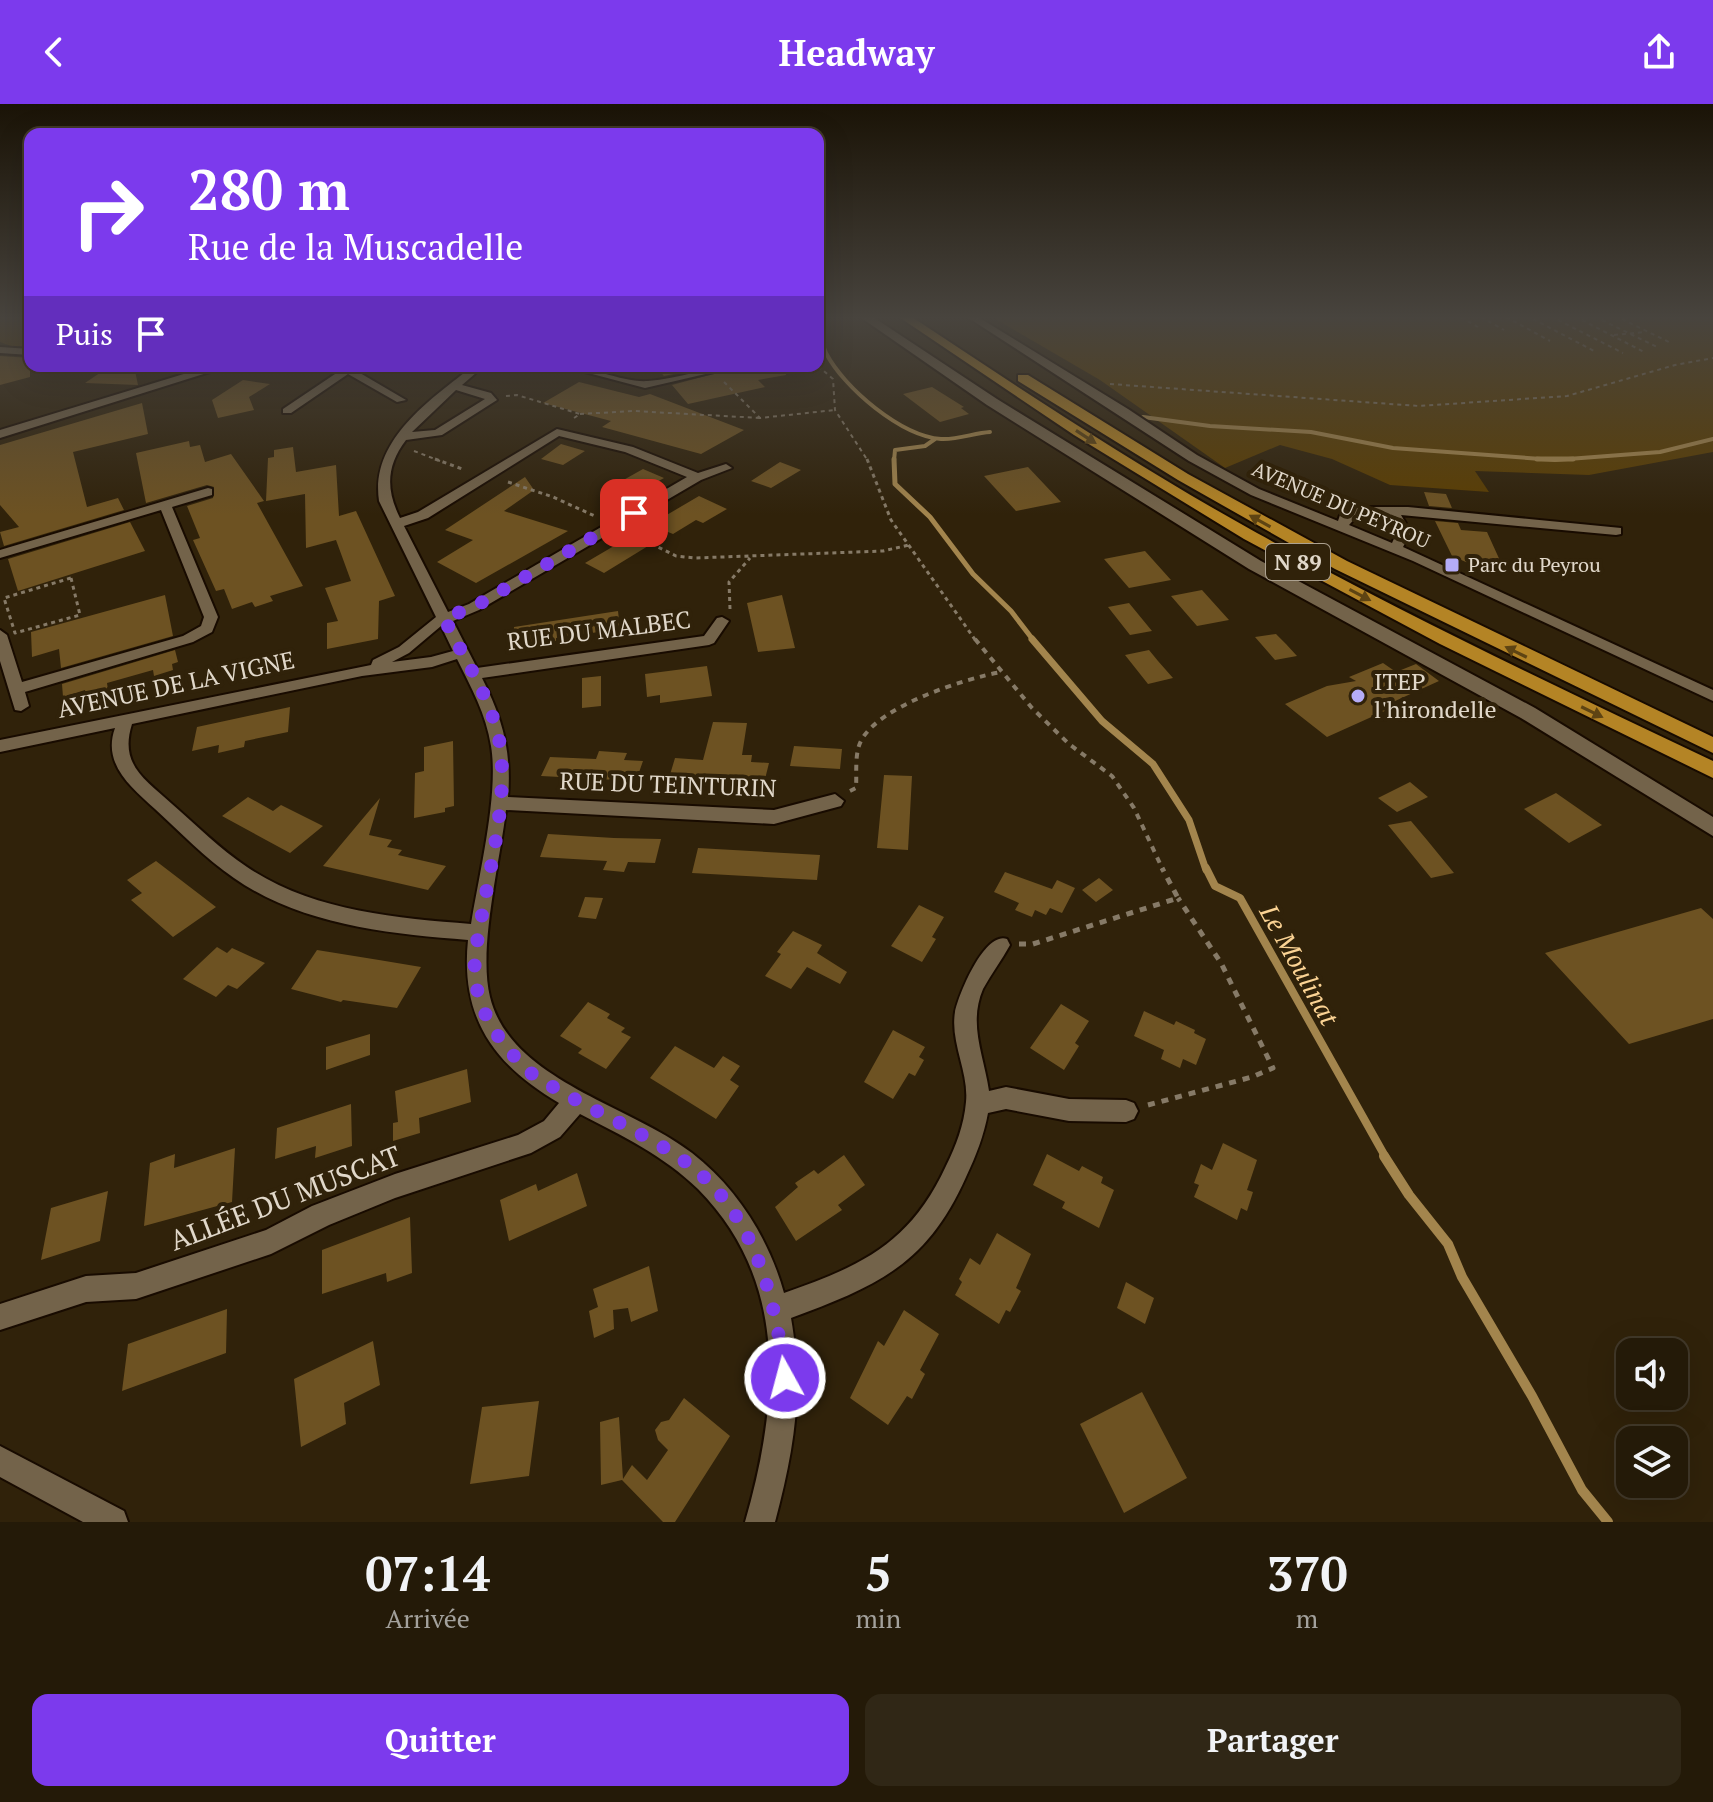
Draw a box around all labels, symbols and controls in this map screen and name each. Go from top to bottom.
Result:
text: Headway [779,29,934,76]
icon: back [32,30,76,74]
icon: share [1637,30,1681,74]
text: 280 m [188,152,350,226]
icon: right [56,160,160,264]
text: Rue de la Muscadelle [188,223,523,270]
icon: arrive [129,312,173,356]
text: Puis [56,314,113,354]
one-way arrow [1076,430,1097,445]
street label: AVENUE DU PEYROU [1248,455,1435,554]
pin [600,479,668,547]
icon: arrive [612,491,656,535]
one-way arrow [1249,514,1271,528]
road number: N 89 [1266,544,1330,580]
place label: Parc du Peyrou [1468,551,1601,578]
marker: Parc du Peyrou [1443,556,1461,574]
one-way arrow [1348,589,1371,602]
street label: RUE DU MALBEC [505,603,693,657]
street label: AVENUE DE LA VIGNE [54,643,297,725]
one-way arrow [1505,645,1528,659]
place label: ITEP l'hirondelle [1374,665,1497,725]
marker: ITEP l'hirondelle [1349,687,1367,705]
one-way arrow [1581,705,1604,719]
street label: RUE DU TEINTURIN [559,764,777,804]
water label: Le Moulinat [1252,897,1348,1032]
street label: ALLÉE DU MUSCAT [164,1136,406,1259]
position arrow [743,1336,827,1420]
map controls [1616,1338,1688,1498]
button: sound [1616,1338,1688,1410]
button: layers [1616,1426,1688,1498]
text: 07:14 [365,1541,490,1605]
text: 5 [865,1541,892,1605]
text: 370 [1266,1541,1348,1605]
text: Arrivée [385,1601,470,1635]
text: min [855,1601,901,1635]
text: m [1296,1601,1318,1635]
button: Quitter [32,1694,849,1786]
button: Partager [865,1694,1681,1786]

